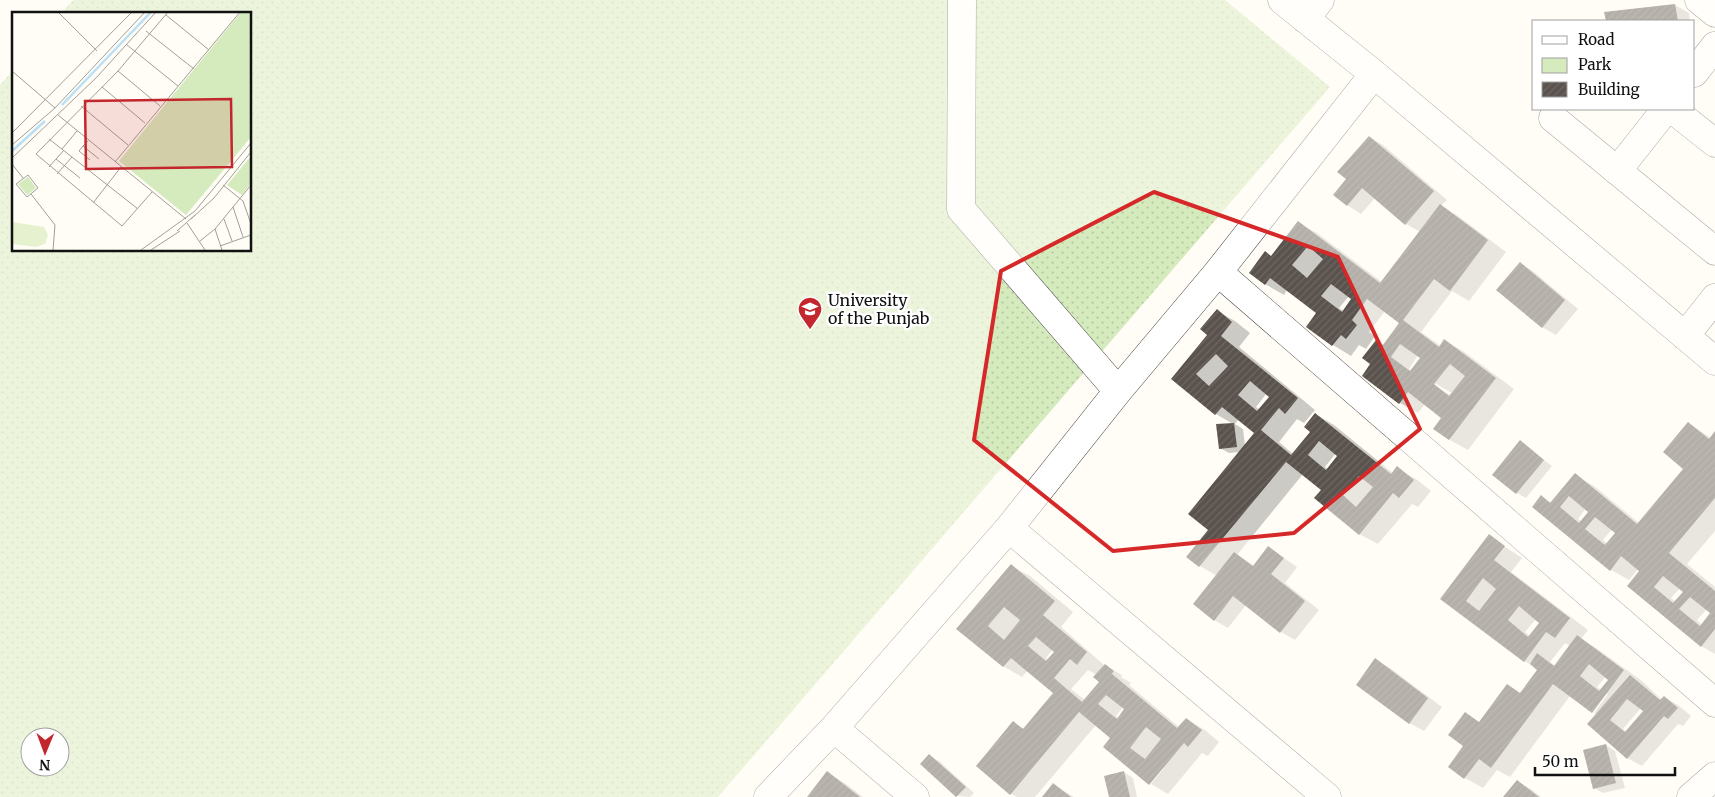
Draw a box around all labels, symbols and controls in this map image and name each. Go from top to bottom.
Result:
inset map [12,12,251,251]
legend [1532,20,1695,110]
text: Road [1578,30,1614,49]
text: Park [1578,55,1612,74]
text: Building [1578,80,1640,99]
place label: University of the Punjab [828,290,930,328]
school or university icon: University of the Punjab [797,296,823,330]
north arrow [20,727,70,777]
scale bar [1535,744,1675,776]
text: 50 m [1542,752,1579,771]
text: N [39,756,50,774]

